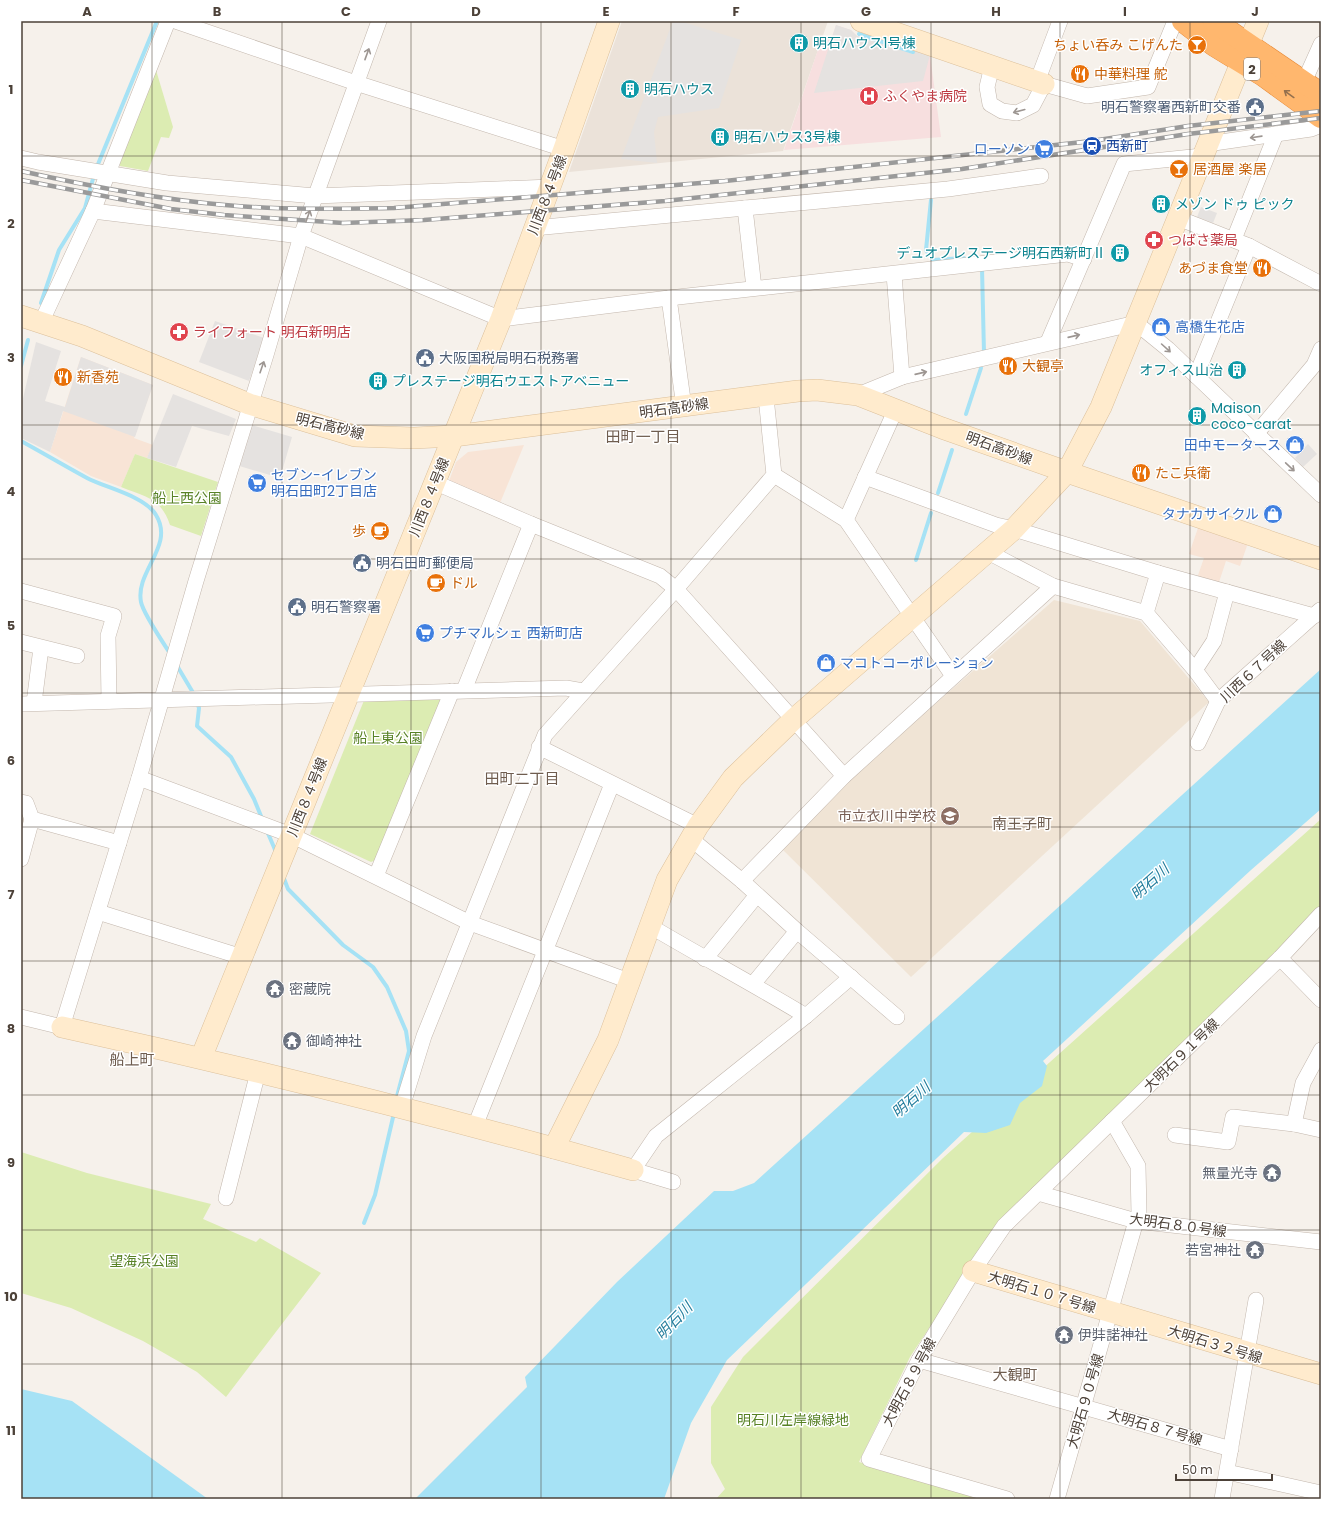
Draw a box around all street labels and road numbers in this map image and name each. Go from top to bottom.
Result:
road number: 2 [1244,58,1260,80]
street label: 川西８４号線 [523,152,571,238]
street label: 明石高砂線 [638,393,710,423]
street label: 明石高砂線 [294,408,366,444]
street label: 明石高砂線 [963,427,1035,469]
street label: 川西８４号線 [404,454,454,540]
street label: 川西６７号線 [1215,635,1291,707]
street label: 川西８４号線 [282,754,332,840]
street label: 大明石９１号線 [1139,1014,1223,1096]
street label: 大明石８０号線 [1128,1208,1228,1242]
street label: 大明石１０７号線 [986,1266,1098,1318]
street label: 大明石３２号線 [1165,1320,1265,1368]
street label: 大明石８９号線 [877,1334,941,1430]
street label: 大明石９０号線 [1062,1351,1108,1451]
street label: 大明石８７号線 [1105,1404,1205,1450]

